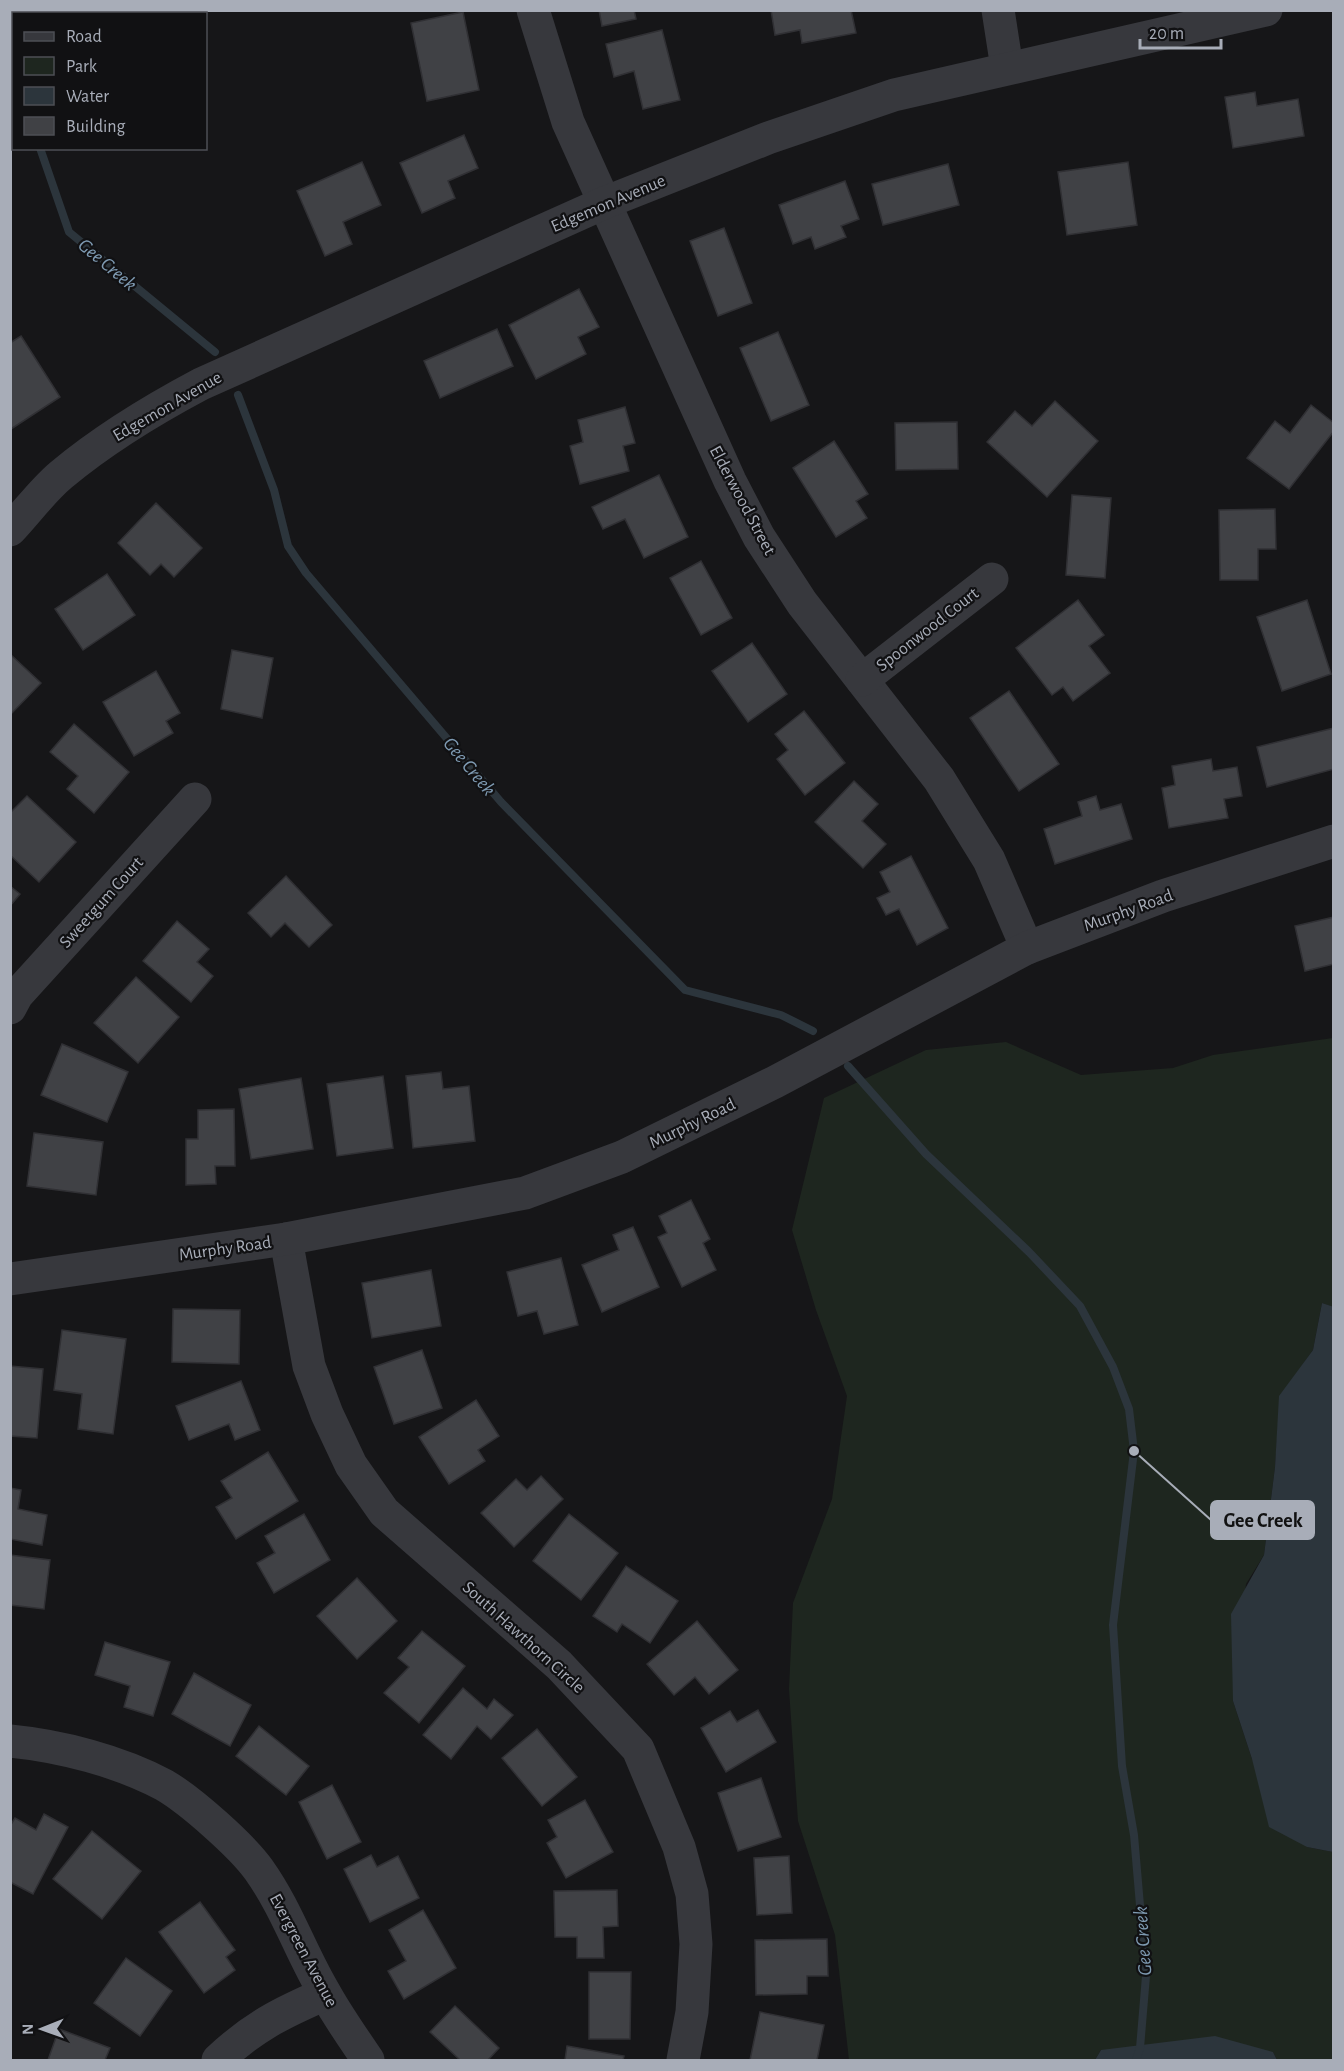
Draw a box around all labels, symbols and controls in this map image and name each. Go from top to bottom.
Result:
legend [12,12,207,150]
scale bar [1140,12,1221,50]
text: 20 m [1149,25,1184,43]
text: Road [66,28,102,46]
text: Park [66,58,98,76]
text: Water [66,88,109,106]
text: Building [66,118,126,136]
street label: Edgemon Avenue [549,172,668,236]
water label: Gee Creek [74,235,140,295]
street label: Edgemon Avenue [110,368,225,445]
street label: Elderwood Street [706,443,779,558]
street label: Spoonwood Court [873,584,982,675]
water label: Gee Creek [439,734,499,800]
street label: Sweetgum Court [56,854,147,952]
street label: Murphy Road [1081,887,1175,935]
street label: Murphy Road [647,1095,738,1152]
street label: Murphy Road [178,1234,273,1264]
callout: Gee Creek [1211,1501,1314,1539]
text: Gee Creek [1223,1511,1303,1531]
street label: South Hawthorn Circle [459,1578,588,1697]
street label: Evergreen Avenue [266,1891,341,2010]
water label: Gee Creek [1131,1906,1155,1976]
north arrow [12,1999,72,2059]
text: N [20,2024,36,2035]

